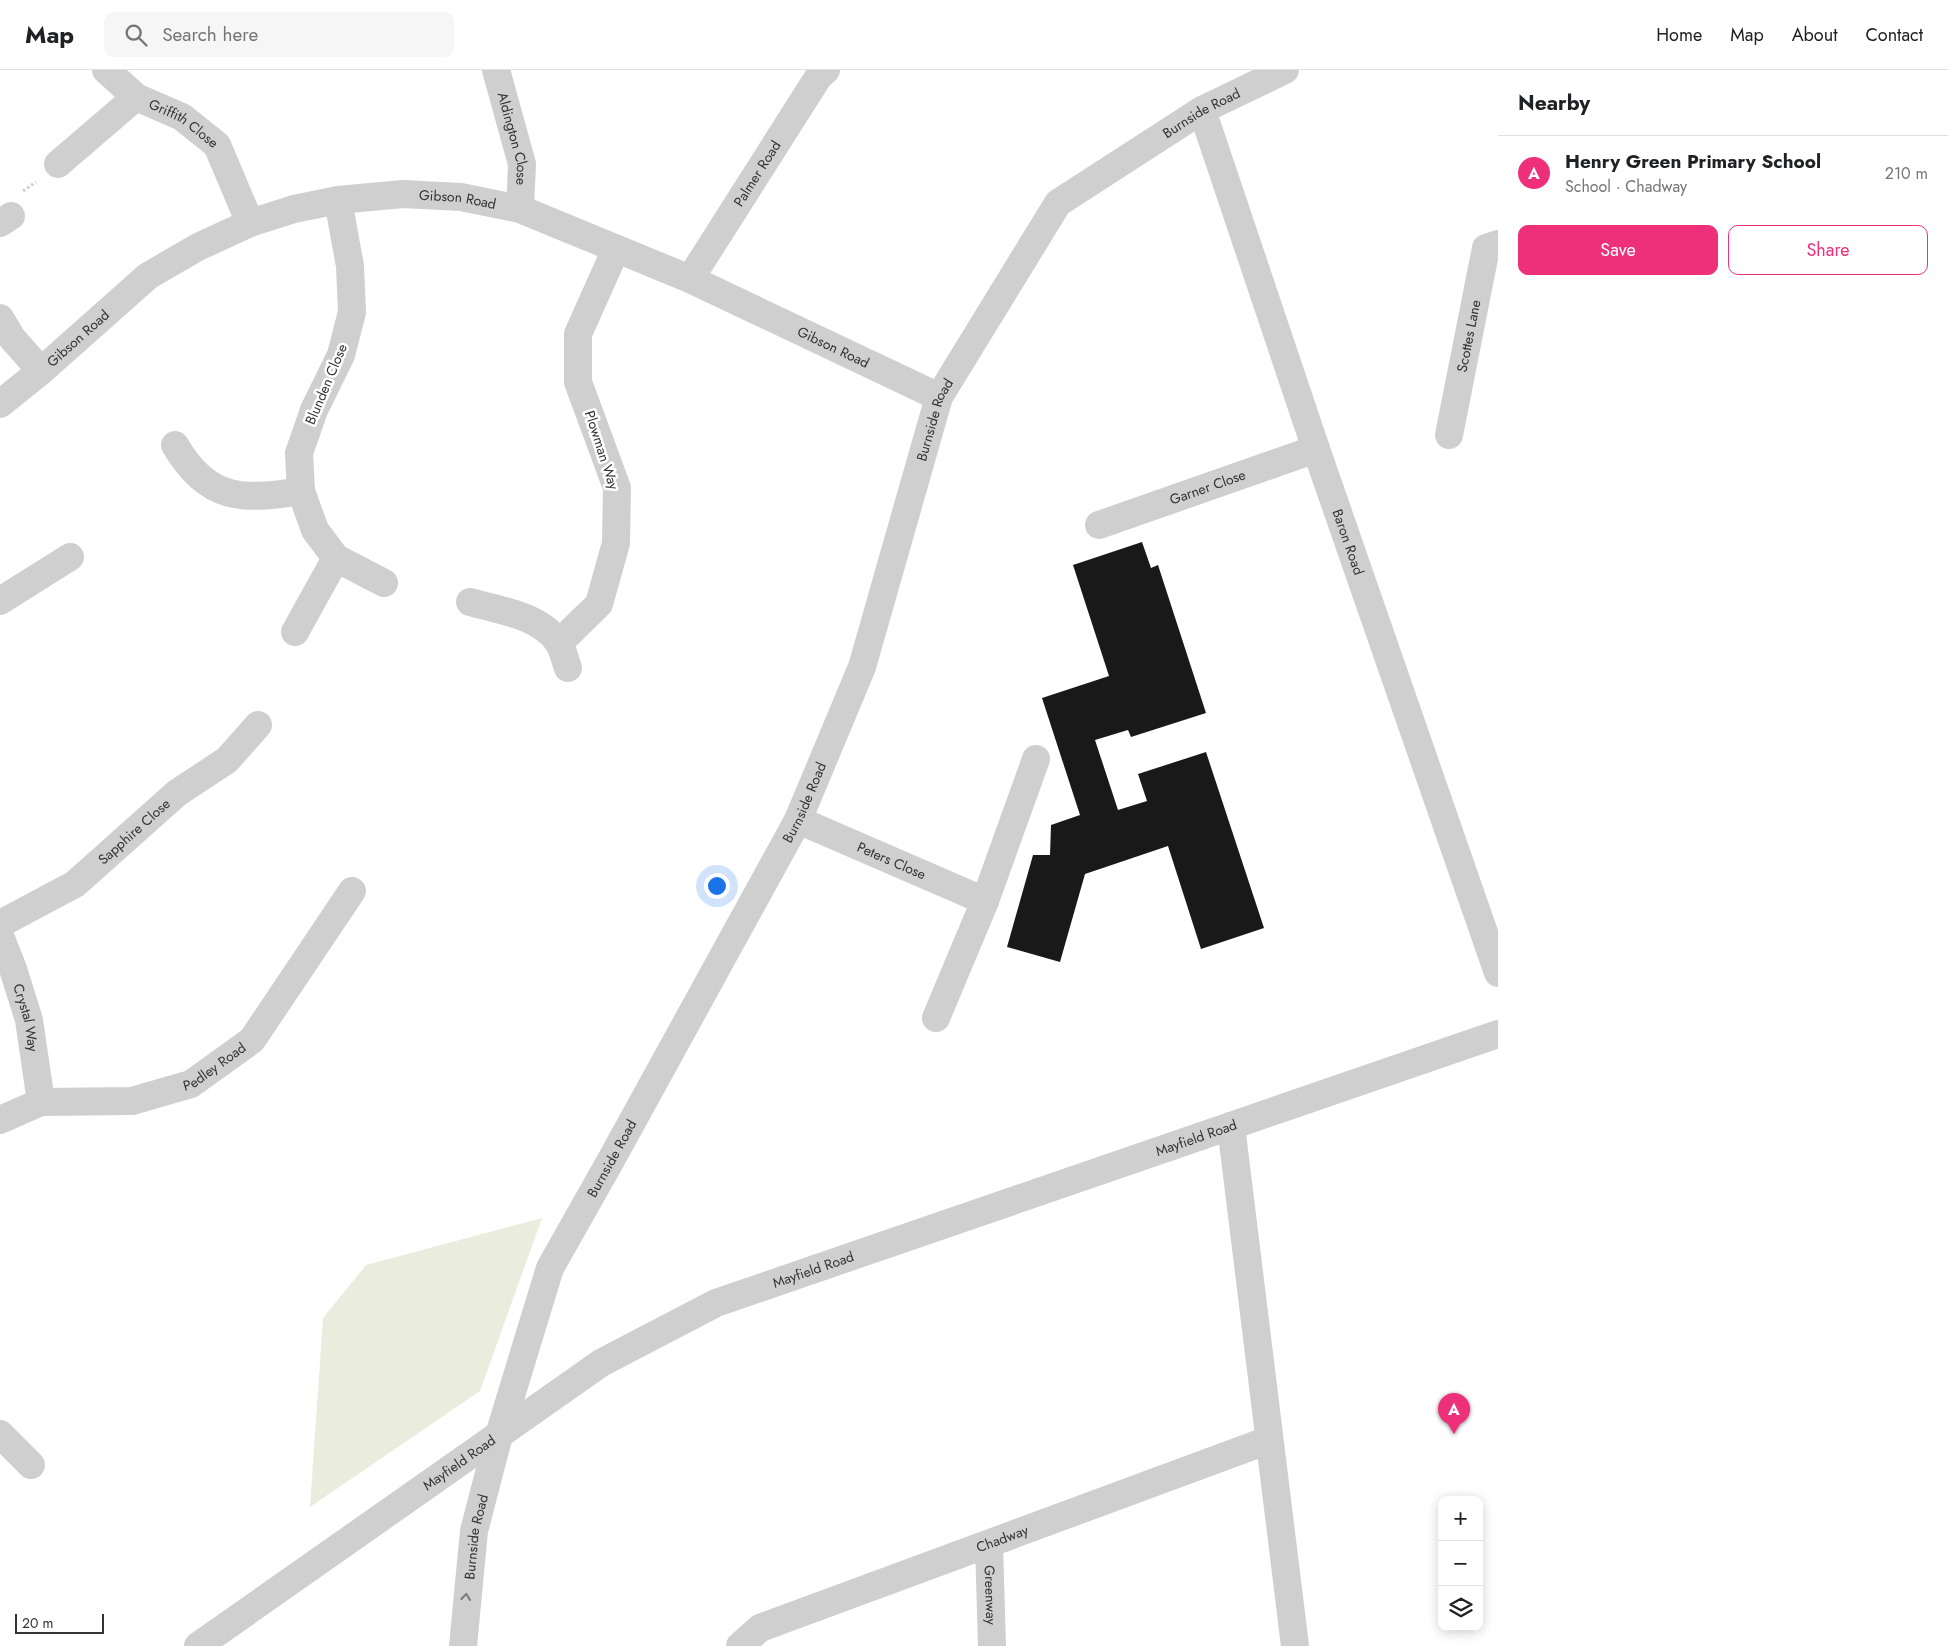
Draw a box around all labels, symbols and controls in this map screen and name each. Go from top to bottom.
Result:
search box [104,12,454,57]
text: Map [25,17,74,52]
icon: search [122,21,150,49]
text: Search here [162,21,258,48]
text: Home [1656,22,1702,48]
text: Map [1730,22,1764,48]
text: About [1792,22,1837,48]
text: Contact [1865,22,1923,48]
street label: Burnside Road [1159,83,1243,143]
text: Nearby [1518,88,1590,118]
street label: Aldington Close [493,90,532,186]
street label: Griffith Close [146,94,223,152]
street label: Palmer Road [729,137,785,210]
text: Henry Green Primary School [1565,148,1821,175]
text: A [1528,162,1540,185]
text: 210 m [1885,162,1928,185]
text: School · Chadway [1565,175,1687,198]
street label: Gibson Road [419,185,498,214]
button: Save [1518,225,1718,275]
button: Share [1728,225,1928,275]
street label: Scottes Lane [1452,298,1486,374]
street label: Gibson Road [42,305,114,371]
street label: Gibson Road [794,321,873,373]
street label: Blunden Close [300,341,352,427]
street label: Burnside Road [911,375,958,463]
street label: Plowman Way [580,408,624,493]
street label: Garner Close [1167,464,1248,510]
street label: Baron Road [1328,506,1369,578]
street label: Burnside Road [777,759,831,846]
street label: Sapphire Close [93,794,174,869]
street label: Peters Close [854,837,929,884]
your location [704,873,730,899]
street label: Crystal Way [8,981,44,1054]
street label: Pedley Road [181,1038,250,1096]
street label: Mayfield Road [1153,1115,1240,1161]
street label: Burnside Road [582,1116,641,1201]
street label: Mayfield Road [770,1246,857,1293]
pin: A [1438,1393,1470,1434]
street label: Mayfield Road [419,1430,499,1495]
street label: Burnside Road [459,1492,493,1580]
map controls [1438,1496,1483,1631]
button: + [1438,1496,1483,1541]
street label: Chadway [973,1520,1032,1557]
button: − [1438,1541,1483,1586]
street label: Greenway [980,1565,1001,1626]
button: layers [1438,1586,1483,1631]
one-way arrow [460,1593,471,1601]
scale bar [15,1611,104,1634]
text: 20 m [22,1613,54,1633]

